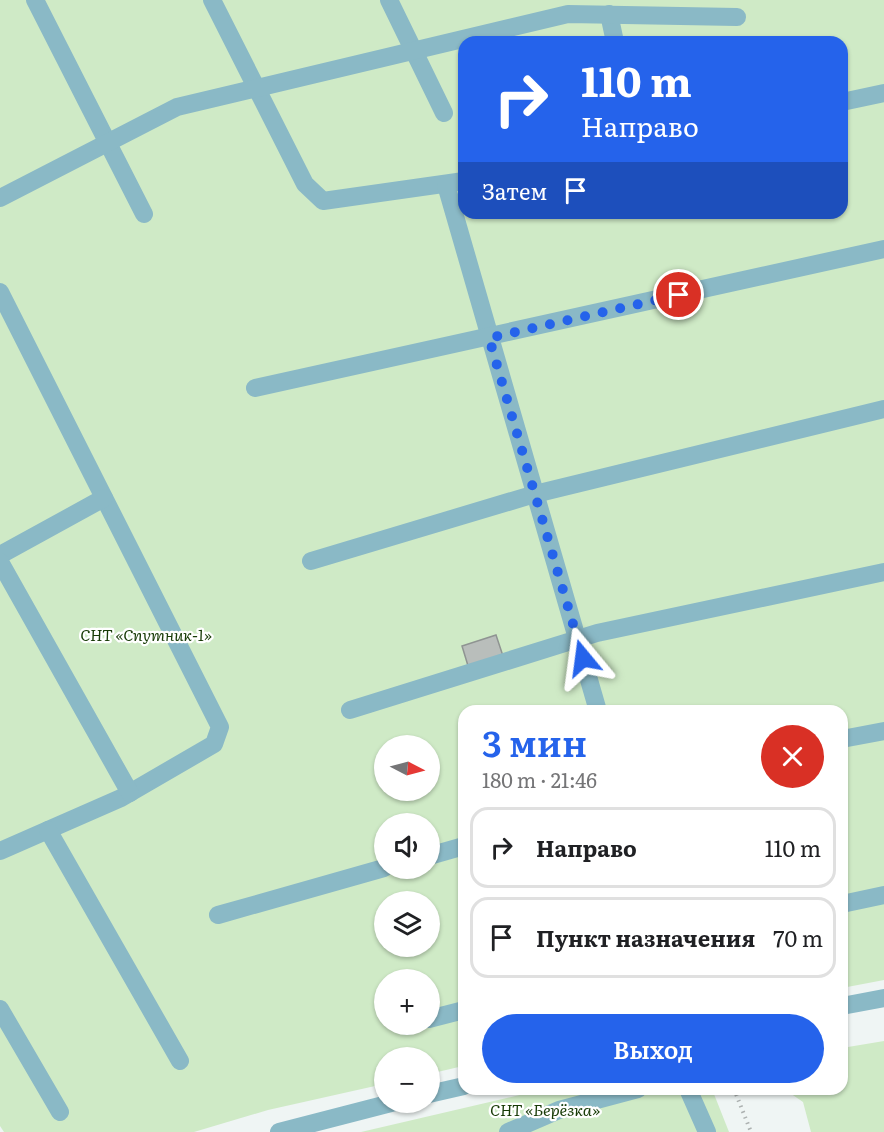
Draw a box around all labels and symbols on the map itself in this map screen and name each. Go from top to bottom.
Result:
pin [653,269,704,320]
park label: СНТ «Спутник-1» [80,622,212,646]
position arrow [551,626,615,690]
north arrow [374,735,440,801]
park label: СНТ «Берёзка» [490,1097,600,1121]

